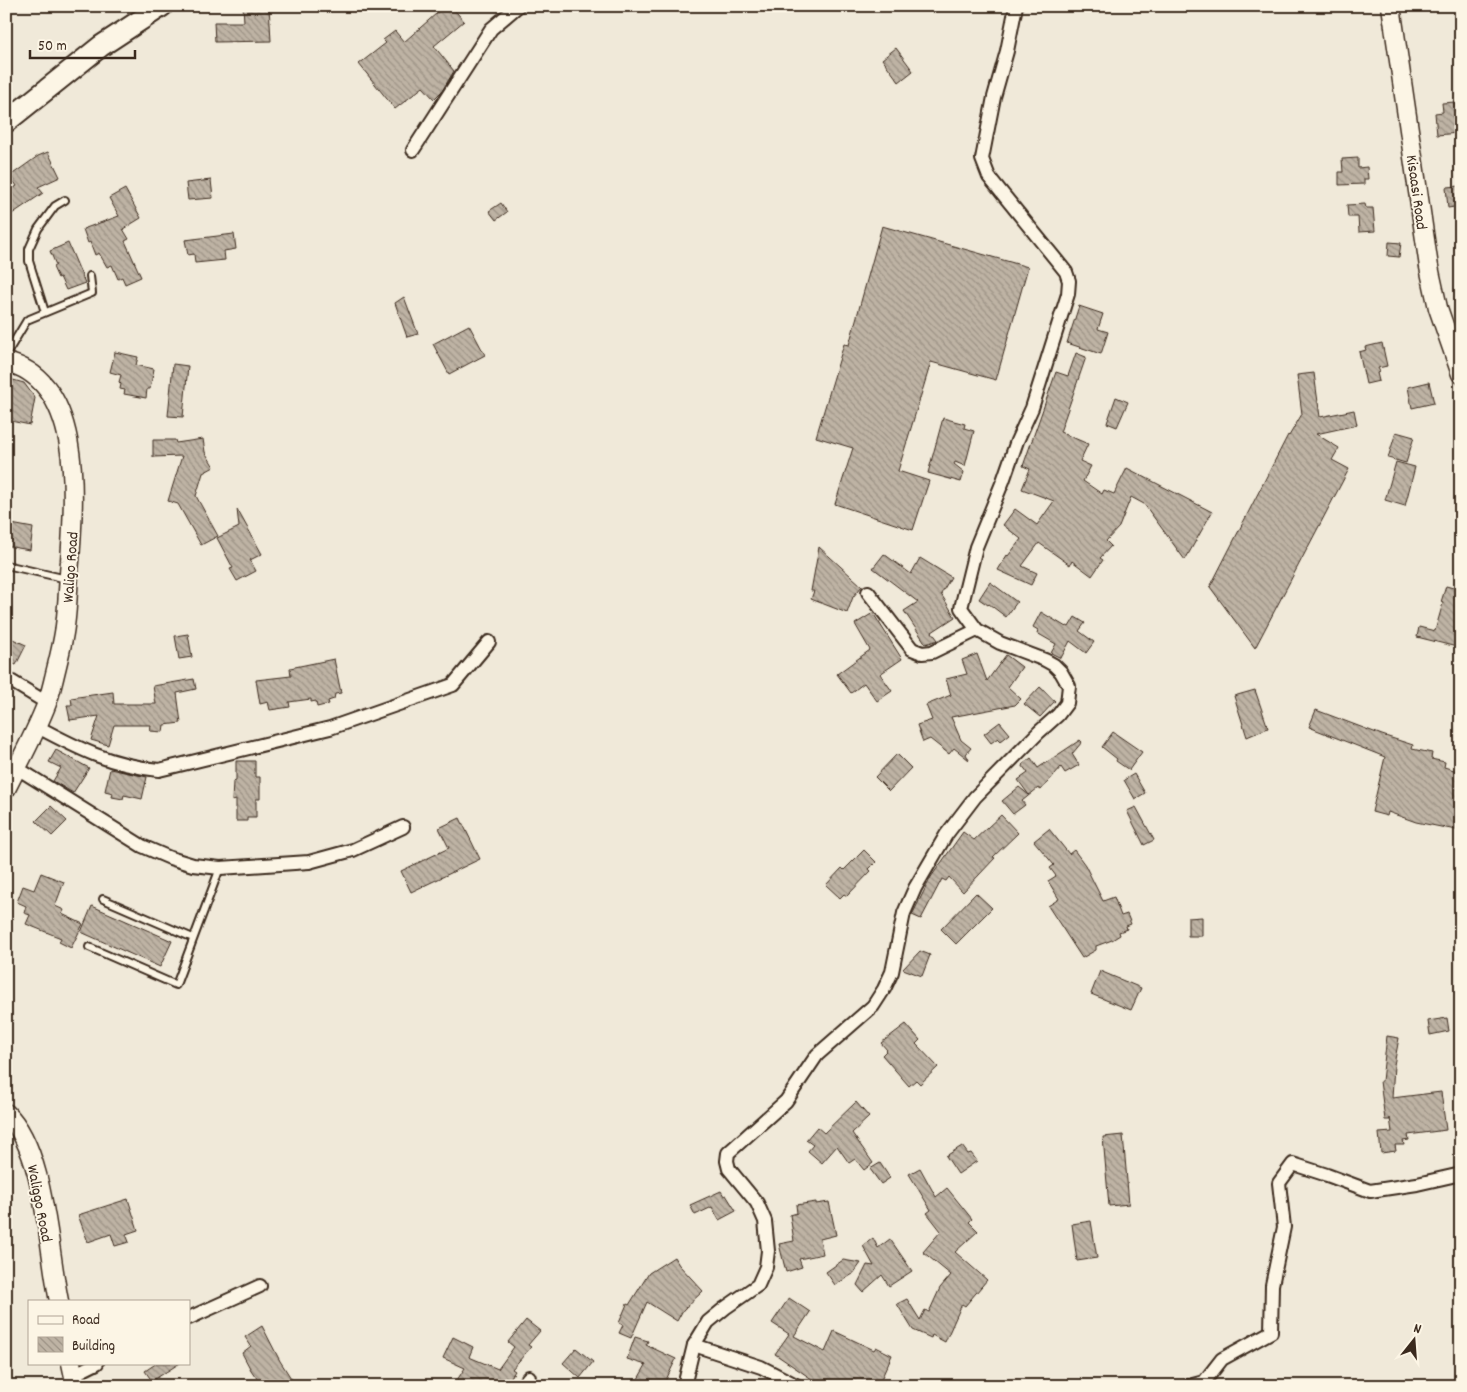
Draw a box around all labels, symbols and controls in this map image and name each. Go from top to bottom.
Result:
scale bar [30,28,135,60]
text: 50 m [38,36,67,58]
street label: Kisaasi Road [1399,153,1432,231]
street label: Waligo Road [58,531,85,603]
street label: Waliggo Road [20,1163,57,1244]
legend [28,1300,190,1364]
text: Road [72,1310,100,1332]
north arrow [1390,1314,1440,1364]
text: N [1411,1319,1424,1340]
text: Building [72,1336,115,1358]

